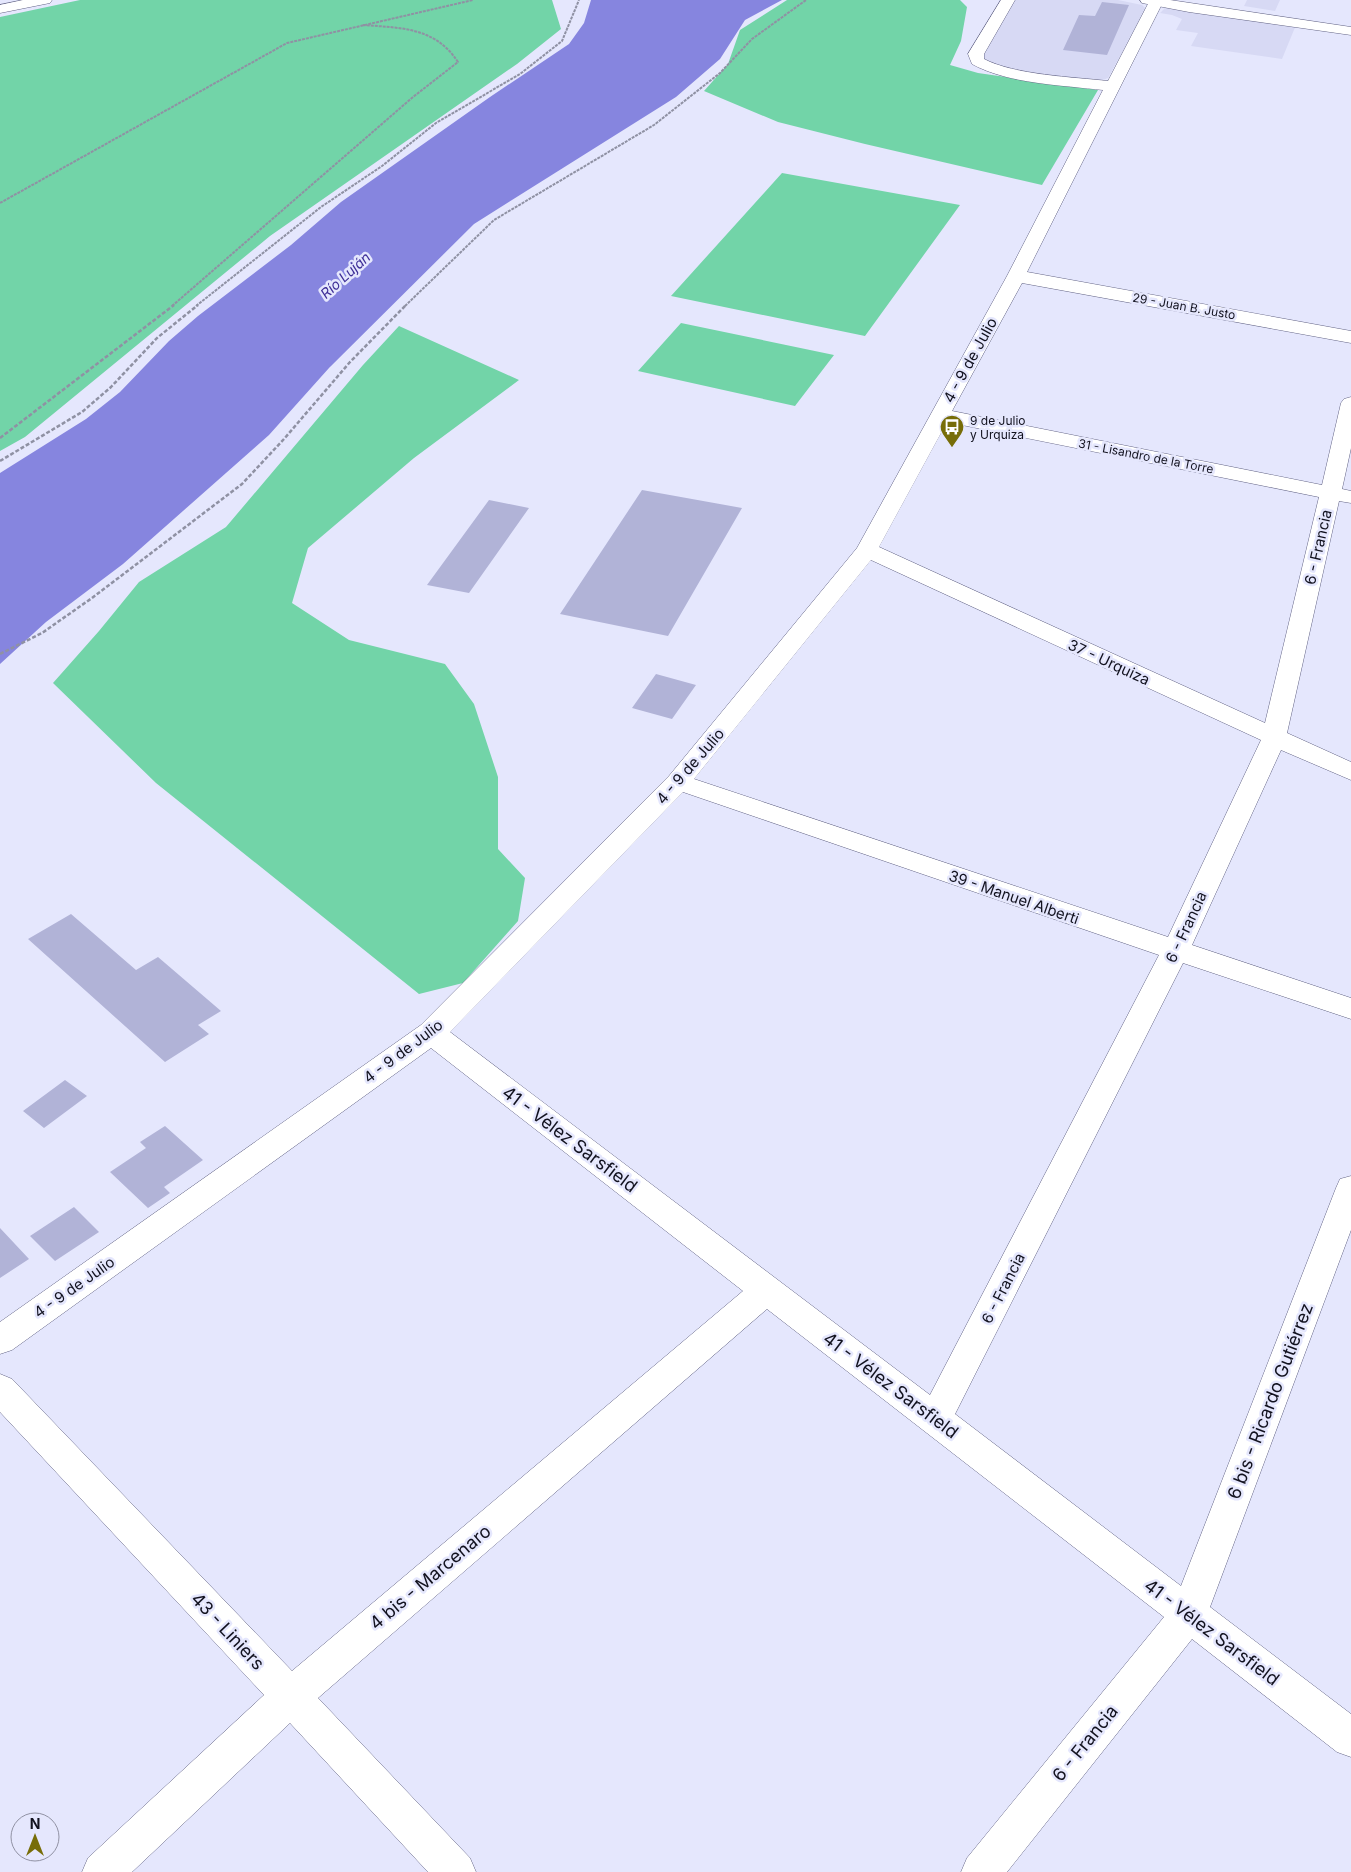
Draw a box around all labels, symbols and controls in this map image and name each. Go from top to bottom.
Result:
water label: Río Luján [317,248,373,302]
street label: 29 - Juan B. Justo [1131,290,1237,322]
street label: 4 - 9 de Julio [939,314,1001,406]
place label: 9 de Julio y Urquiza [970,413,1026,442]
bus stop icon: 9 de Julio y Urquiza [939,414,965,448]
street label: 31 - Lisandro de la Torre [1077,436,1215,476]
street label: 6 - Francia [1300,508,1336,586]
street label: 37 - Urquiza [1065,635,1153,689]
street label: 4 - 9 de Julio [652,724,728,808]
street label: 39 - Manuel Alberti [946,866,1082,928]
street label: 6 - Francia [1161,888,1211,966]
street label: 4 - 9 de Julio [360,1015,446,1087]
street label: 41 - Vélez Sarsfield [498,1081,642,1197]
street label: 6 - Francia [977,1250,1029,1326]
street label: 4 - 9 de Julio [30,1252,118,1322]
street label: 6 bis - Ricardo Gutiérrez [1223,1300,1317,1502]
street label: 41 - Vélez Sarsfield [819,1327,963,1443]
street label: 4 bis - Marcenaro [365,1520,495,1634]
street label: 41 - Vélez Sarsfield [1140,1574,1284,1690]
street label: 43 - Liniers [187,1588,269,1674]
street label: 6 - Francia [1048,1701,1122,1785]
north arrow [10,1812,60,1862]
text: N [30,1815,40,1832]

